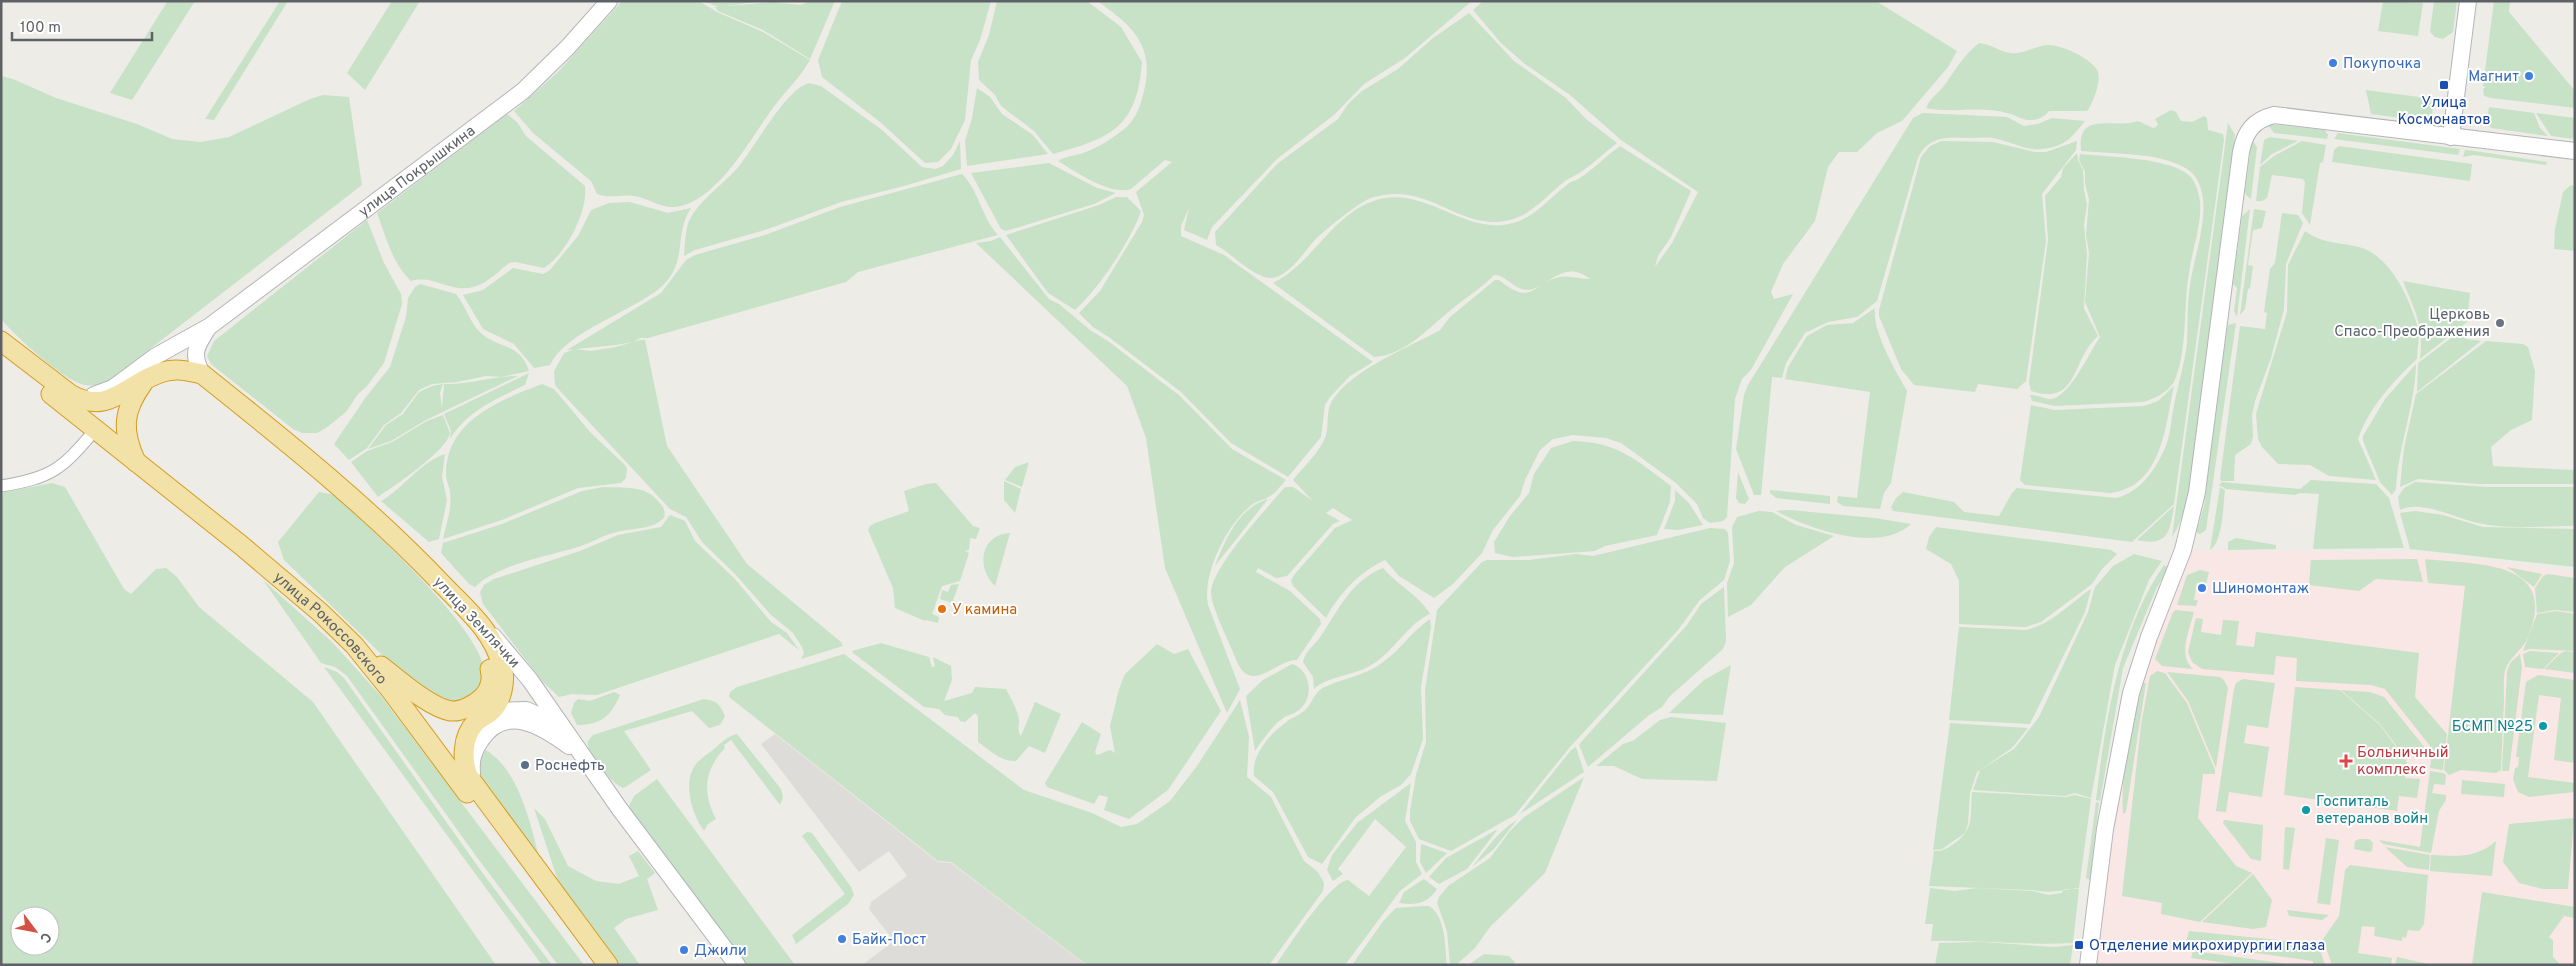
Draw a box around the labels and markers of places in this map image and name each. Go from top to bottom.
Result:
place label: Покупочка [2343,55,2421,74]
marker: Покупочка [2327,57,2339,69]
place label: Магнит [2468,68,2519,87]
marker: Магнит [2523,70,2535,82]
marker: Улица Космонавтов [2438,79,2450,91]
place label: Улица Космонавтов [2397,94,2491,130]
place label: Церковь Спасо-Преображения [2334,306,2490,342]
marker: Церковь Спасо-Преображения [2494,317,2506,329]
place label: Шиномонтаж [2212,580,2310,599]
marker: Шиномонтаж [2196,582,2208,594]
place label: У камина [952,601,1017,620]
marker: У камина [936,603,948,615]
place label: БСМП №25 [2452,718,2533,737]
marker: БСМП №25 [2537,720,2549,732]
place label: Больничный комплекс [2357,744,2449,780]
marker: Больничный комплекс [2339,754,2353,768]
place label: Роснефть [535,757,605,776]
marker: Роснефть [519,759,531,771]
place label: Госпиталь ветеранов войн [2316,793,2428,829]
marker: Госпиталь ветеранов войн [2300,804,2312,816]
place label: Байк-Пост [852,931,926,950]
marker: Байк-Пост [836,933,848,945]
place label: Отделение микрохирургии глаза [2089,937,2325,956]
marker: Отделение микрохирургии глаза [2073,939,2085,951]
place label: Джили [694,942,747,961]
marker: Джили [678,944,690,956]

